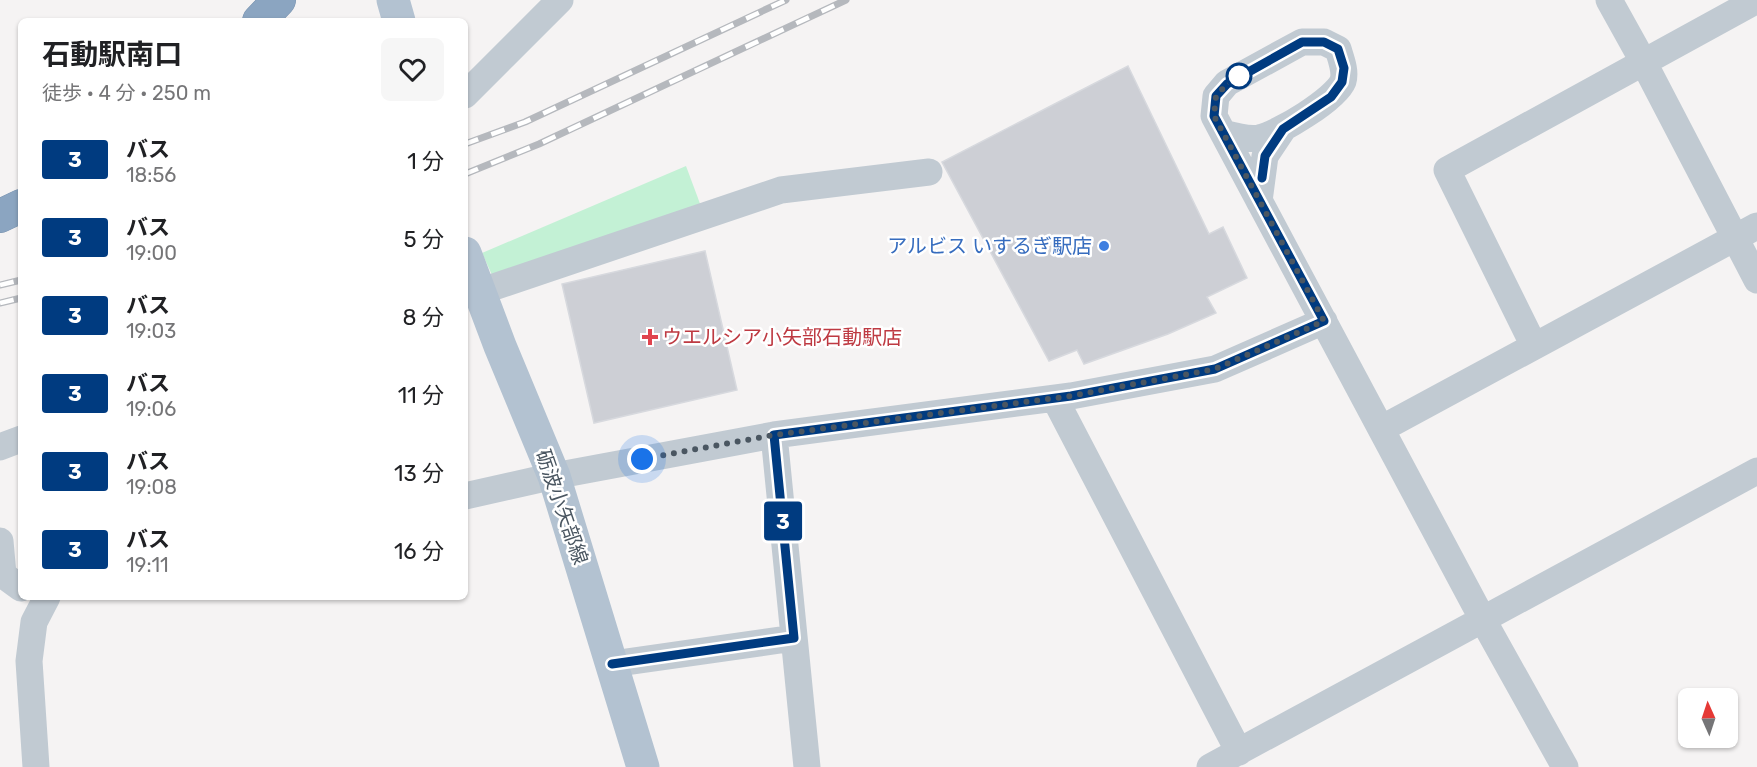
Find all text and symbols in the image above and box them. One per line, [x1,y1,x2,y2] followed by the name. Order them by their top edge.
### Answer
[42,38,182,71] text: 石動駅南口
[381,38,444,101] button: heart
[1226,63,1252,89] unlabelled marker
[42,81,211,105] text: 徒歩 · 4 分 · 250 m
[126,136,170,163] text: バス
[68,147,82,172] text: 3
[407,148,444,175] text: 1 分
[126,163,176,187] text: 18:56
[126,214,170,241] text: バス
[68,225,82,250] text: 3
[404,226,444,253] text: 5 分
[887,234,1092,258] place label: アルビス いするぎ駅店
[1097,239,1111,253] marker: アルビス いするぎ駅店
[126,241,177,265] text: 19:00
[126,292,170,319] text: バス
[68,303,82,328] text: 3
[403,304,444,331] text: 8 分
[126,319,176,343] text: 19:03
[662,325,902,349] place label: ウエルシア小矢部石動駅店
[643,330,657,344] marker: ウエルシア小矢部石動駅店
[126,370,170,397] text: バス
[68,381,82,406] text: 3
[398,382,444,409] text: 11 分
[126,397,176,421] text: 19:06
[627,444,657,474] your location
[531,446,593,568] street label: 砺波小矢部線
[126,448,170,475] text: バス
[68,459,82,484] text: 3
[394,460,444,487] text: 13 分
[126,475,177,499] text: 19:08
[764,502,802,540] line badge: 3
[776,509,790,534] text: 3
[126,526,170,553] text: バス
[68,537,82,562] text: 3
[394,538,444,565] text: 16 分
[126,553,169,577] text: 19:11
[1678,688,1738,748] north arrow
[1678,688,1738,748] map controls

